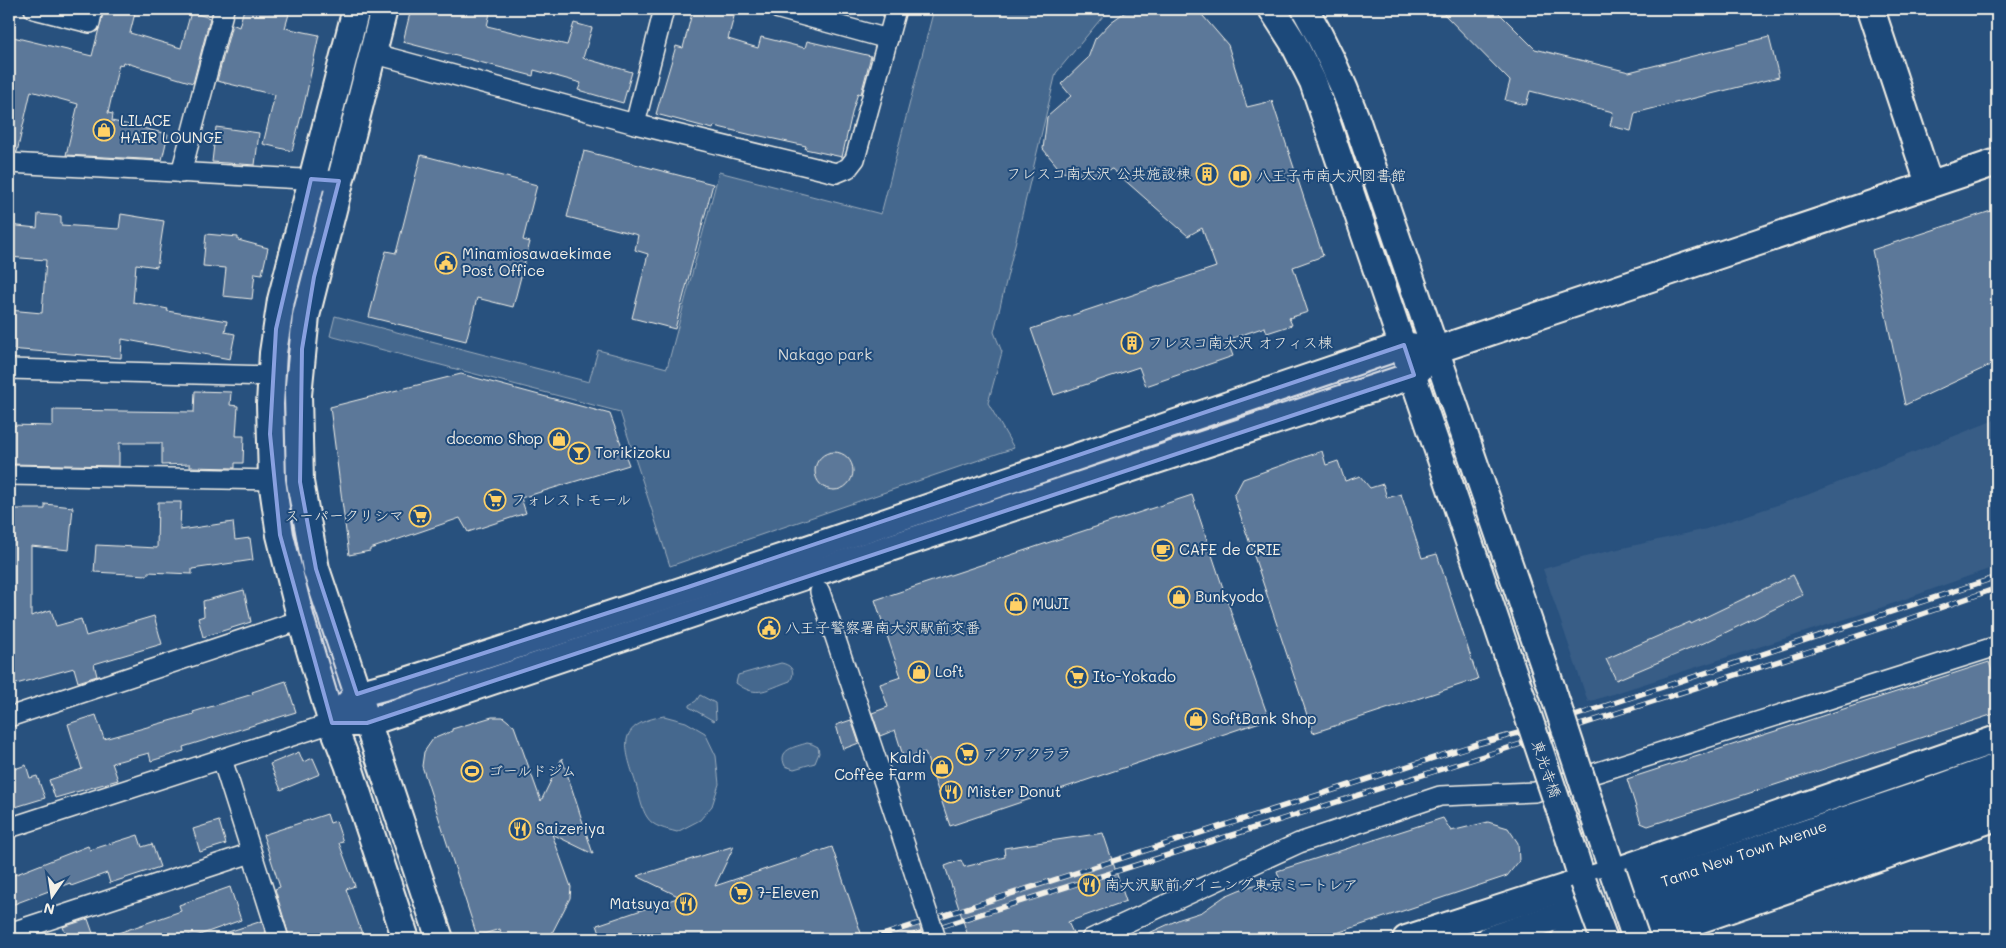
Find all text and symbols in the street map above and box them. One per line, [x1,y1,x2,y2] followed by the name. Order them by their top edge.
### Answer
[120,110,223,147] place label: LILACE HAIR LOUNGE
[92,118,116,142] shop icon: LILACE HAIR LOUNGE
[1195,162,1219,186] building icon: フレスコ南大沢 公共施設棟
[1006,163,1191,183] place label: フレスコ南大沢 公共施設棟
[1228,164,1252,188] library icon: 八王子市南大沢図書館
[1256,165,1406,185] place label: 八王子市南大沢図書館
[462,243,612,280] place label: Minamiosawaekimae Post Office
[434,251,458,275] public building icon: Minamiosawaekimae Post Office
[1120,331,1144,355] building icon: フレスコ南大沢 オフィス棟
[1148,332,1333,352] place label: フレスコ南大沢 オフィス棟
[778,344,872,364] park label: Nakago park
[547,427,571,451] shop icon: docomo Shop
[446,428,543,448] place label: docomo Shop
[567,441,591,465] bar icon: Torikizoku
[595,442,670,462] place label: Torikizoku
[483,488,507,512] supermarket icon: フォレストモール
[511,489,631,509] place label: フォレストモール
[408,504,432,528] supermarket icon: スーパークリシマ
[285,505,404,525] place label: スーパークリシマ
[1151,538,1175,562] cafe icon: CAFE de CRIE
[1179,539,1281,559] place label: CAFE de CRIE
[1167,585,1191,609] shop icon: Bunkyodo
[1195,586,1264,606] place label: Bunkyodo
[1004,592,1028,616] shop icon: MUJI
[1032,593,1069,613] place label: MUJI
[757,616,781,640] public building icon: 八王子警察署南大沢駅前交番
[785,617,980,637] place label: 八王子警察署南大沢駅前交番
[907,660,931,684] shop icon: Loft
[935,661,964,681] place label: Loft
[1065,665,1089,689] supermarket icon: Ito-Yokado
[1093,666,1176,686] place label: Ito-Yokado
[1184,707,1208,731] shop icon: SoftBank Shop
[1212,708,1317,728] place label: SoftBank Shop
[1528,737,1566,800] street label: 東光寺橋
[955,742,979,766] supermarket icon: アクアクララ
[983,743,1071,763] place label: アクアクララ
[834,747,926,784] place label: Kaldi Coffee Farm
[930,755,954,779] shop icon: Kaldi Coffee Farm
[460,759,484,783] sports icon: ゴールドジム
[488,760,577,780] place label: ゴールドジム
[939,780,963,804] restaurant icon: Mister Donut
[967,781,1061,801] place label: Mister Donut
[1658,815,1829,891] street label: Tama New Town Avenue
[508,817,532,841] restaurant icon: Saizeriya
[536,818,605,838] place label: Saizeriya
[28,870,78,920] north arrow
[1077,873,1101,897] restaurant icon: 南大沢駅前ダイニング東京ミートレア
[1105,874,1358,894] place label: 南大沢駅前ダイニング東京ミートレア
[729,881,753,905] supermarket icon: 7-Eleven
[757,882,819,902] place label: 7-Eleven
[674,892,698,916] restaurant icon: Matsuya
[609,893,670,913] place label: Matsuya
[42,899,56,920] text: N

